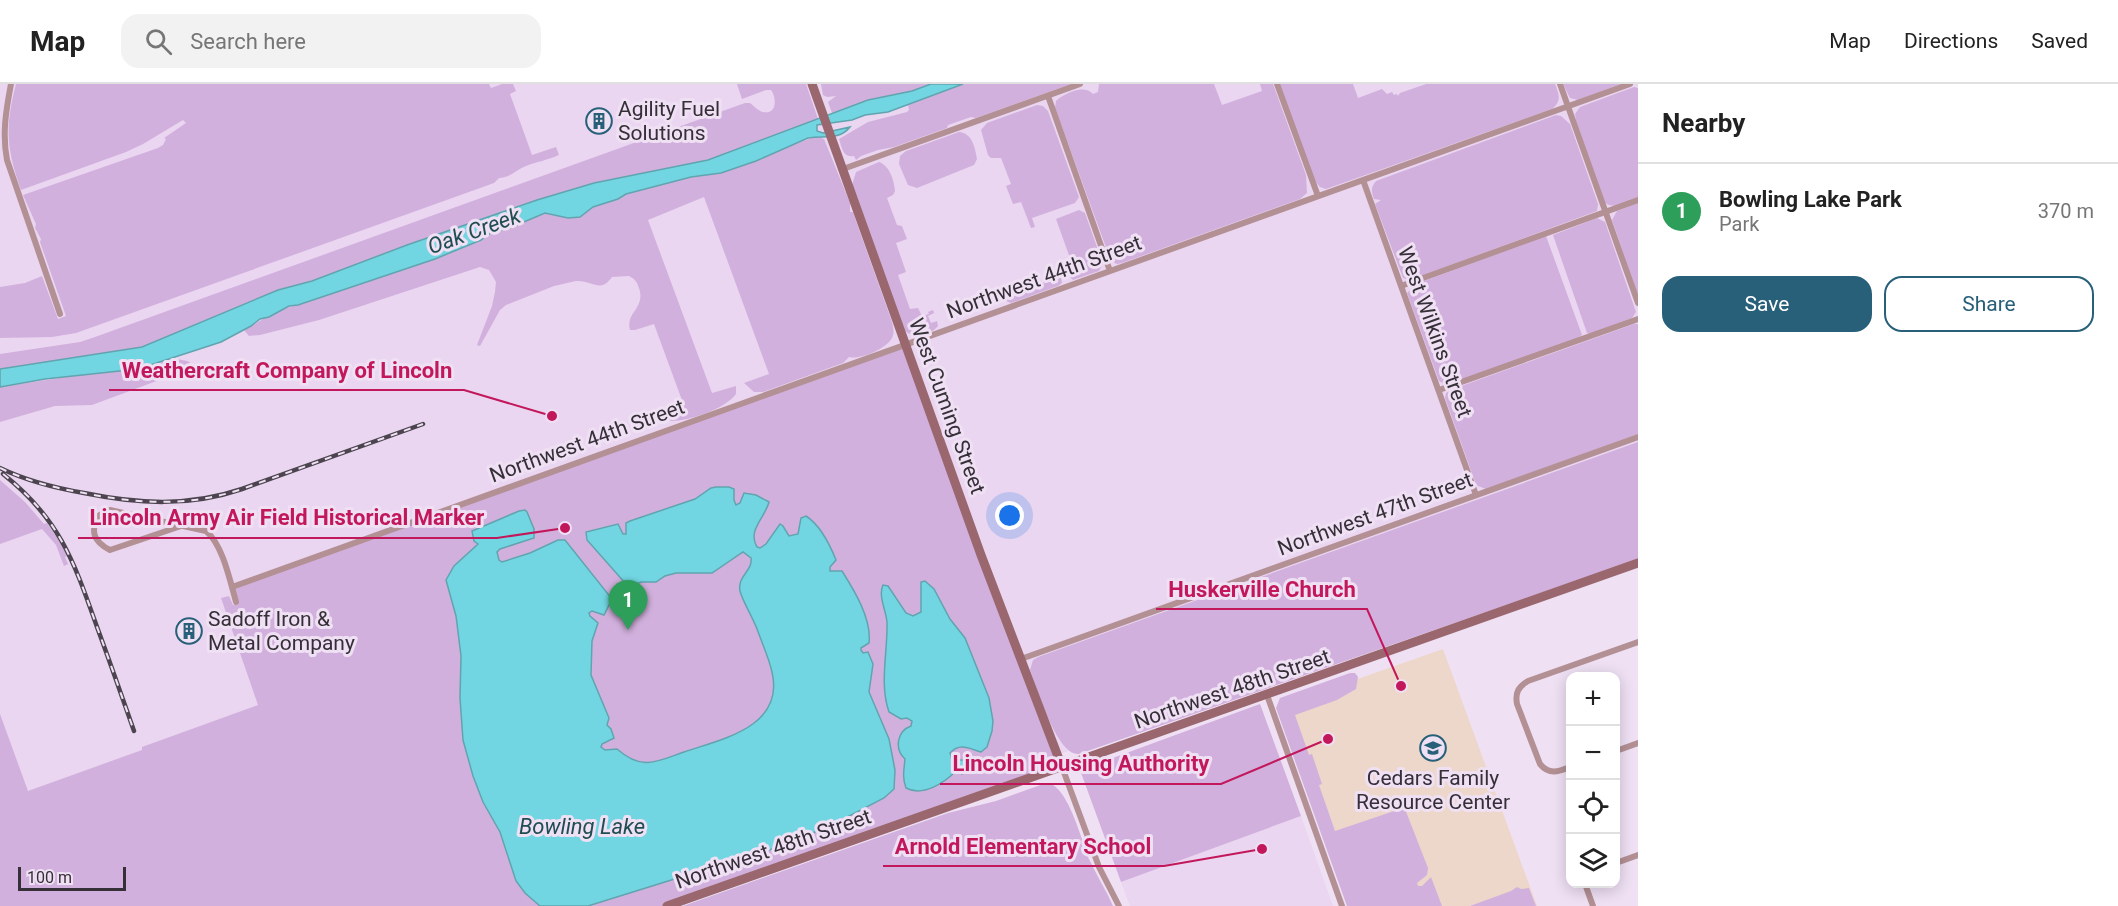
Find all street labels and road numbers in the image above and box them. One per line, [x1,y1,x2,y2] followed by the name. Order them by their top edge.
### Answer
[943,231,1145,323] street label: Northwest 44th Street
[1393,243,1477,421] street label: West Wilkins Street
[904,315,990,497] street label: West Cuming Street
[486,395,688,487] street label: Northwest 44th Street
[1274,468,1476,560] street label: Northwest 47th Street
[1131,644,1333,734] street label: Northwest 48th Street
[672,804,874,894] street label: Northwest 48th Street

